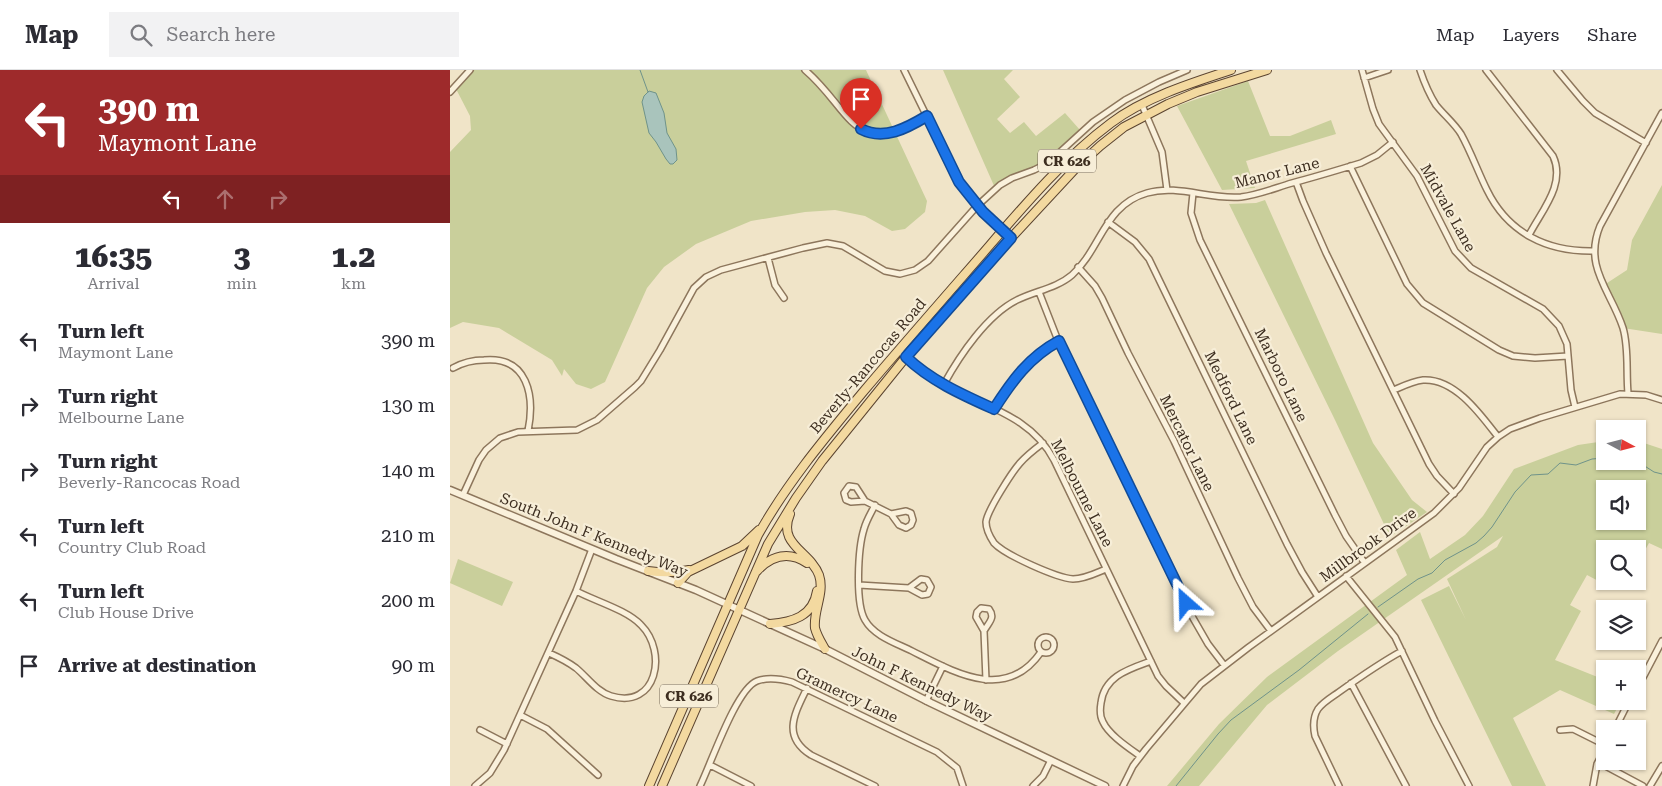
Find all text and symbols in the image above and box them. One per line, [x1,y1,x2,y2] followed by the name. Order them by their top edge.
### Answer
[109,12,459,57] search box
[25,21,79,49] text: Map
[127,21,155,49] icon: search
[167,23,275,46] text: Search here
[1436,24,1475,45] text: Map
[1503,24,1559,45] text: Layers
[1587,24,1637,45] text: Share
[840,78,882,129] pin
[847,85,875,113] icon: arrive
[98,89,199,130] text: 390 m
[15,90,80,155] icon: left
[98,131,257,156] text: Maymont Lane
[1038,150,1096,172] road number: CR 626
[1233,154,1321,192] street label: Manor Lane
[1417,161,1479,255] street label: Midvale Lane
[158,185,186,213] icon: left
[211,185,239,213] icon: ahead
[264,185,292,213] icon: right
[75,239,152,274] text: 16:35
[233,239,250,274] text: 3
[332,239,375,274] text: 1.2
[87,274,139,293] text: Arrival
[227,274,257,293] text: min
[341,274,366,293] text: km
[806,295,930,437] street label: Beverly-Rancocas Road
[58,320,144,343] text: Turn left
[1251,325,1311,425] street label: Marboro Lane
[15,327,43,355] icon: left
[381,329,435,352] text: 390 m
[58,343,173,362] text: Maymont Lane
[1201,348,1261,448] street label: Medford Lane
[58,385,158,408] text: Turn right
[15,392,43,420] icon: right
[1156,392,1218,494] street label: Mercator Lane
[381,394,435,417] text: 130 m
[58,408,184,427] text: Melbourne Lane
[1596,420,1646,470] north arrow
[1596,420,1646,770] map controls
[1047,436,1117,550] street label: Melbourne Lane
[58,450,158,473] text: Turn right
[15,457,43,485] icon: right
[381,459,435,482] text: 140 m
[58,473,240,492] text: Beverly-Rancocas Road
[1596,480,1646,530] button: sound
[498,489,691,581] street label: South John F Kennedy Way
[1316,504,1420,586] street label: Millbrook Drive
[58,515,144,538] text: Turn left
[15,522,43,550] icon: left
[381,524,435,547] text: 210 m
[58,538,206,557] text: Country Club Road
[1596,540,1646,590] button: search
[1159,576,1211,628] position arrow
[58,580,144,603] text: Turn left
[15,587,43,615] icon: left
[381,589,435,612] text: 200 m
[1596,600,1646,650] button: layers
[58,603,194,622] text: Club House Drive
[849,642,995,726] street label: John F Kennedy Way
[15,652,43,680] icon: arrive
[58,654,256,677] text: Arrive at destination
[392,654,435,677] text: 90 m
[1596,660,1646,710] button: +
[793,664,901,726] street label: Gramercy Lane
[660,684,718,708] road number: CR 626
[1596,720,1646,770] button: −

